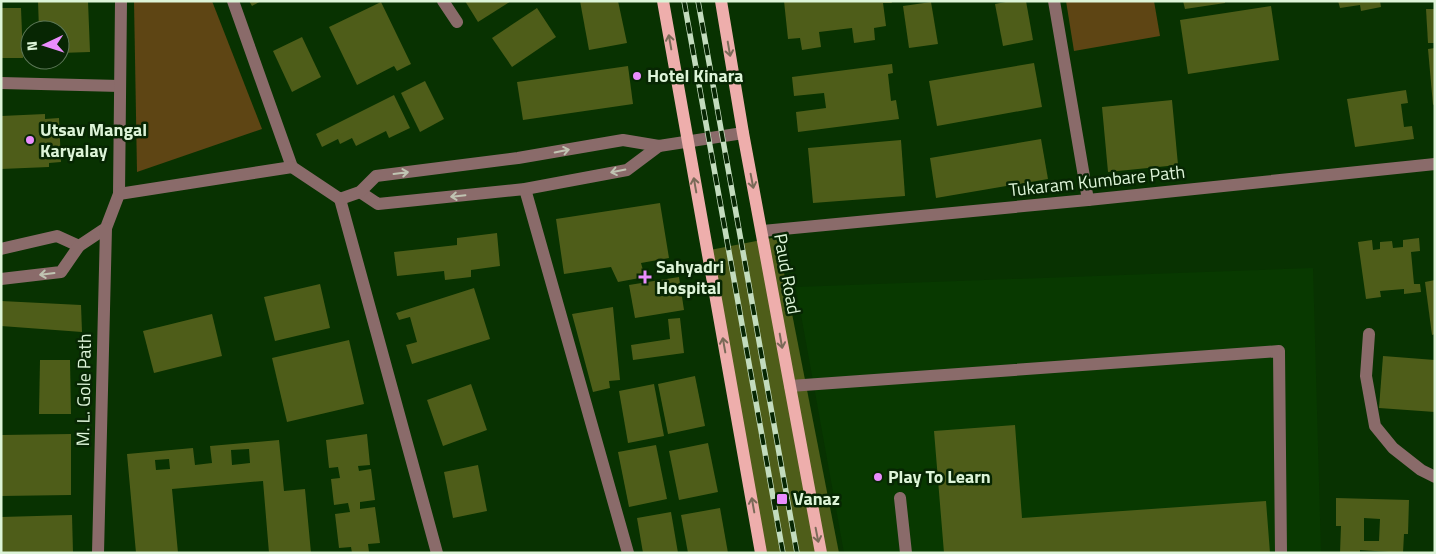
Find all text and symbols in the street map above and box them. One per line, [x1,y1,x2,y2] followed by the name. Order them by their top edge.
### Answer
[20,20,70,70] north arrow
[664,35,674,51] one-way arrow
[21,40,42,52] text: N
[724,41,734,57] one-way arrow
[647,62,744,89] place label: Hotel Kinara
[631,70,643,82] marker: Hotel Kinara
[40,116,147,164] place label: Utsav Mangal Karyalay
[24,134,36,146] marker: Utsav Mangal Karyalay
[554,146,570,156] one-way arrow
[1007,158,1186,203] street label: Tukaram Kumbare Path
[610,167,626,177] one-way arrow
[393,168,409,178] one-way arrow
[748,172,757,188] one-way arrow
[690,177,700,193] one-way arrow
[450,191,466,201] one-way arrow
[767,231,808,316] street label: Paud Road
[656,253,724,301] place label: Sahyadri Hospital
[39,269,55,279] one-way arrow
[638,270,652,284] marker: Sahyadri Hospital
[777,332,787,348] one-way arrow
[69,333,98,447] street label: M. L. Gole Path
[719,337,729,353] one-way arrow
[888,463,991,490] place label: Play To Learn
[872,471,884,483] marker: Play To Learn
[793,485,840,512] place label: Vanaz
[775,492,789,506] marker: Vanaz
[747,497,757,513] one-way arrow
[813,526,823,542] one-way arrow

